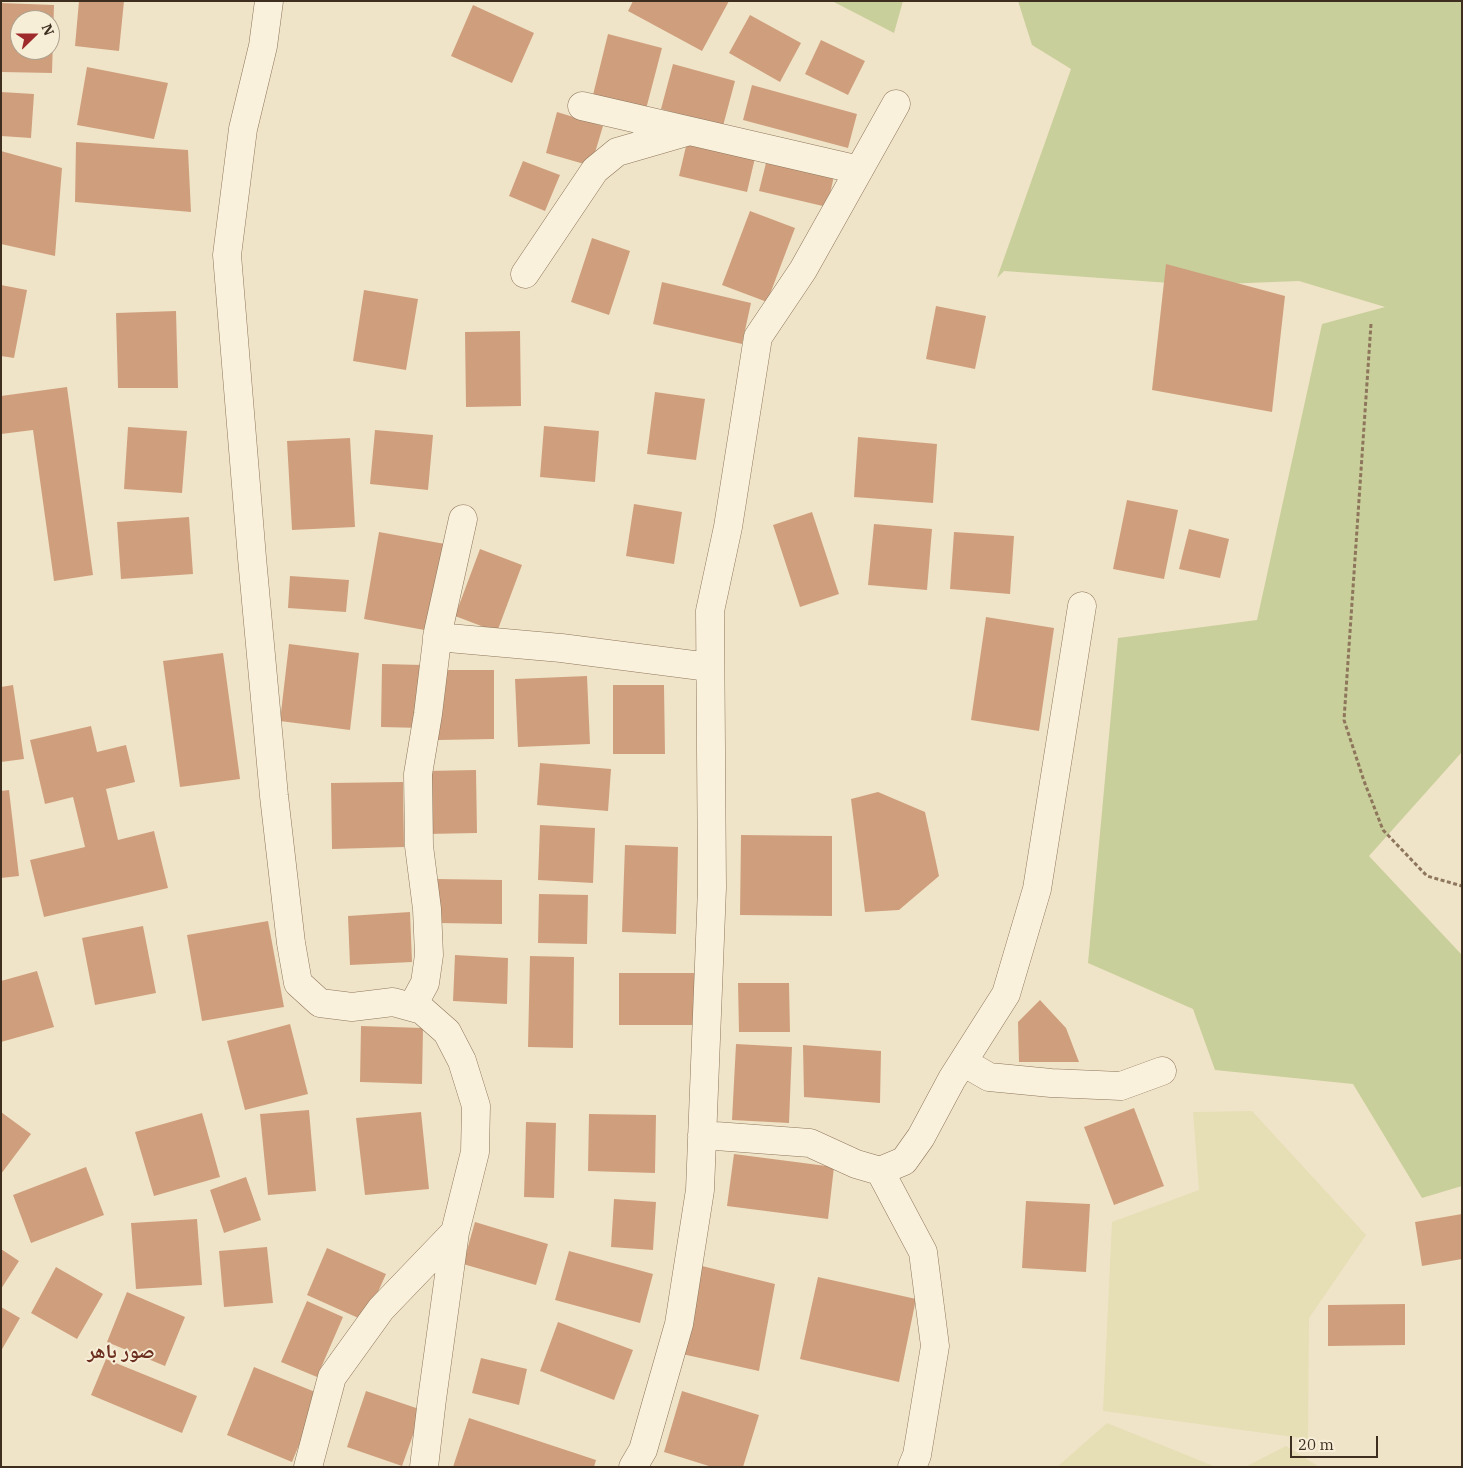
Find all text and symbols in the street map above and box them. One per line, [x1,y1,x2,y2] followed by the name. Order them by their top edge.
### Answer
[10,10,60,60] north arrow
[38,21,58,38] text: N
[87,1340,155,1364] district label: صور باهر
[1293,1426,1380,1458] scale bar
[1298,1435,1334,1454] text: 20 m

